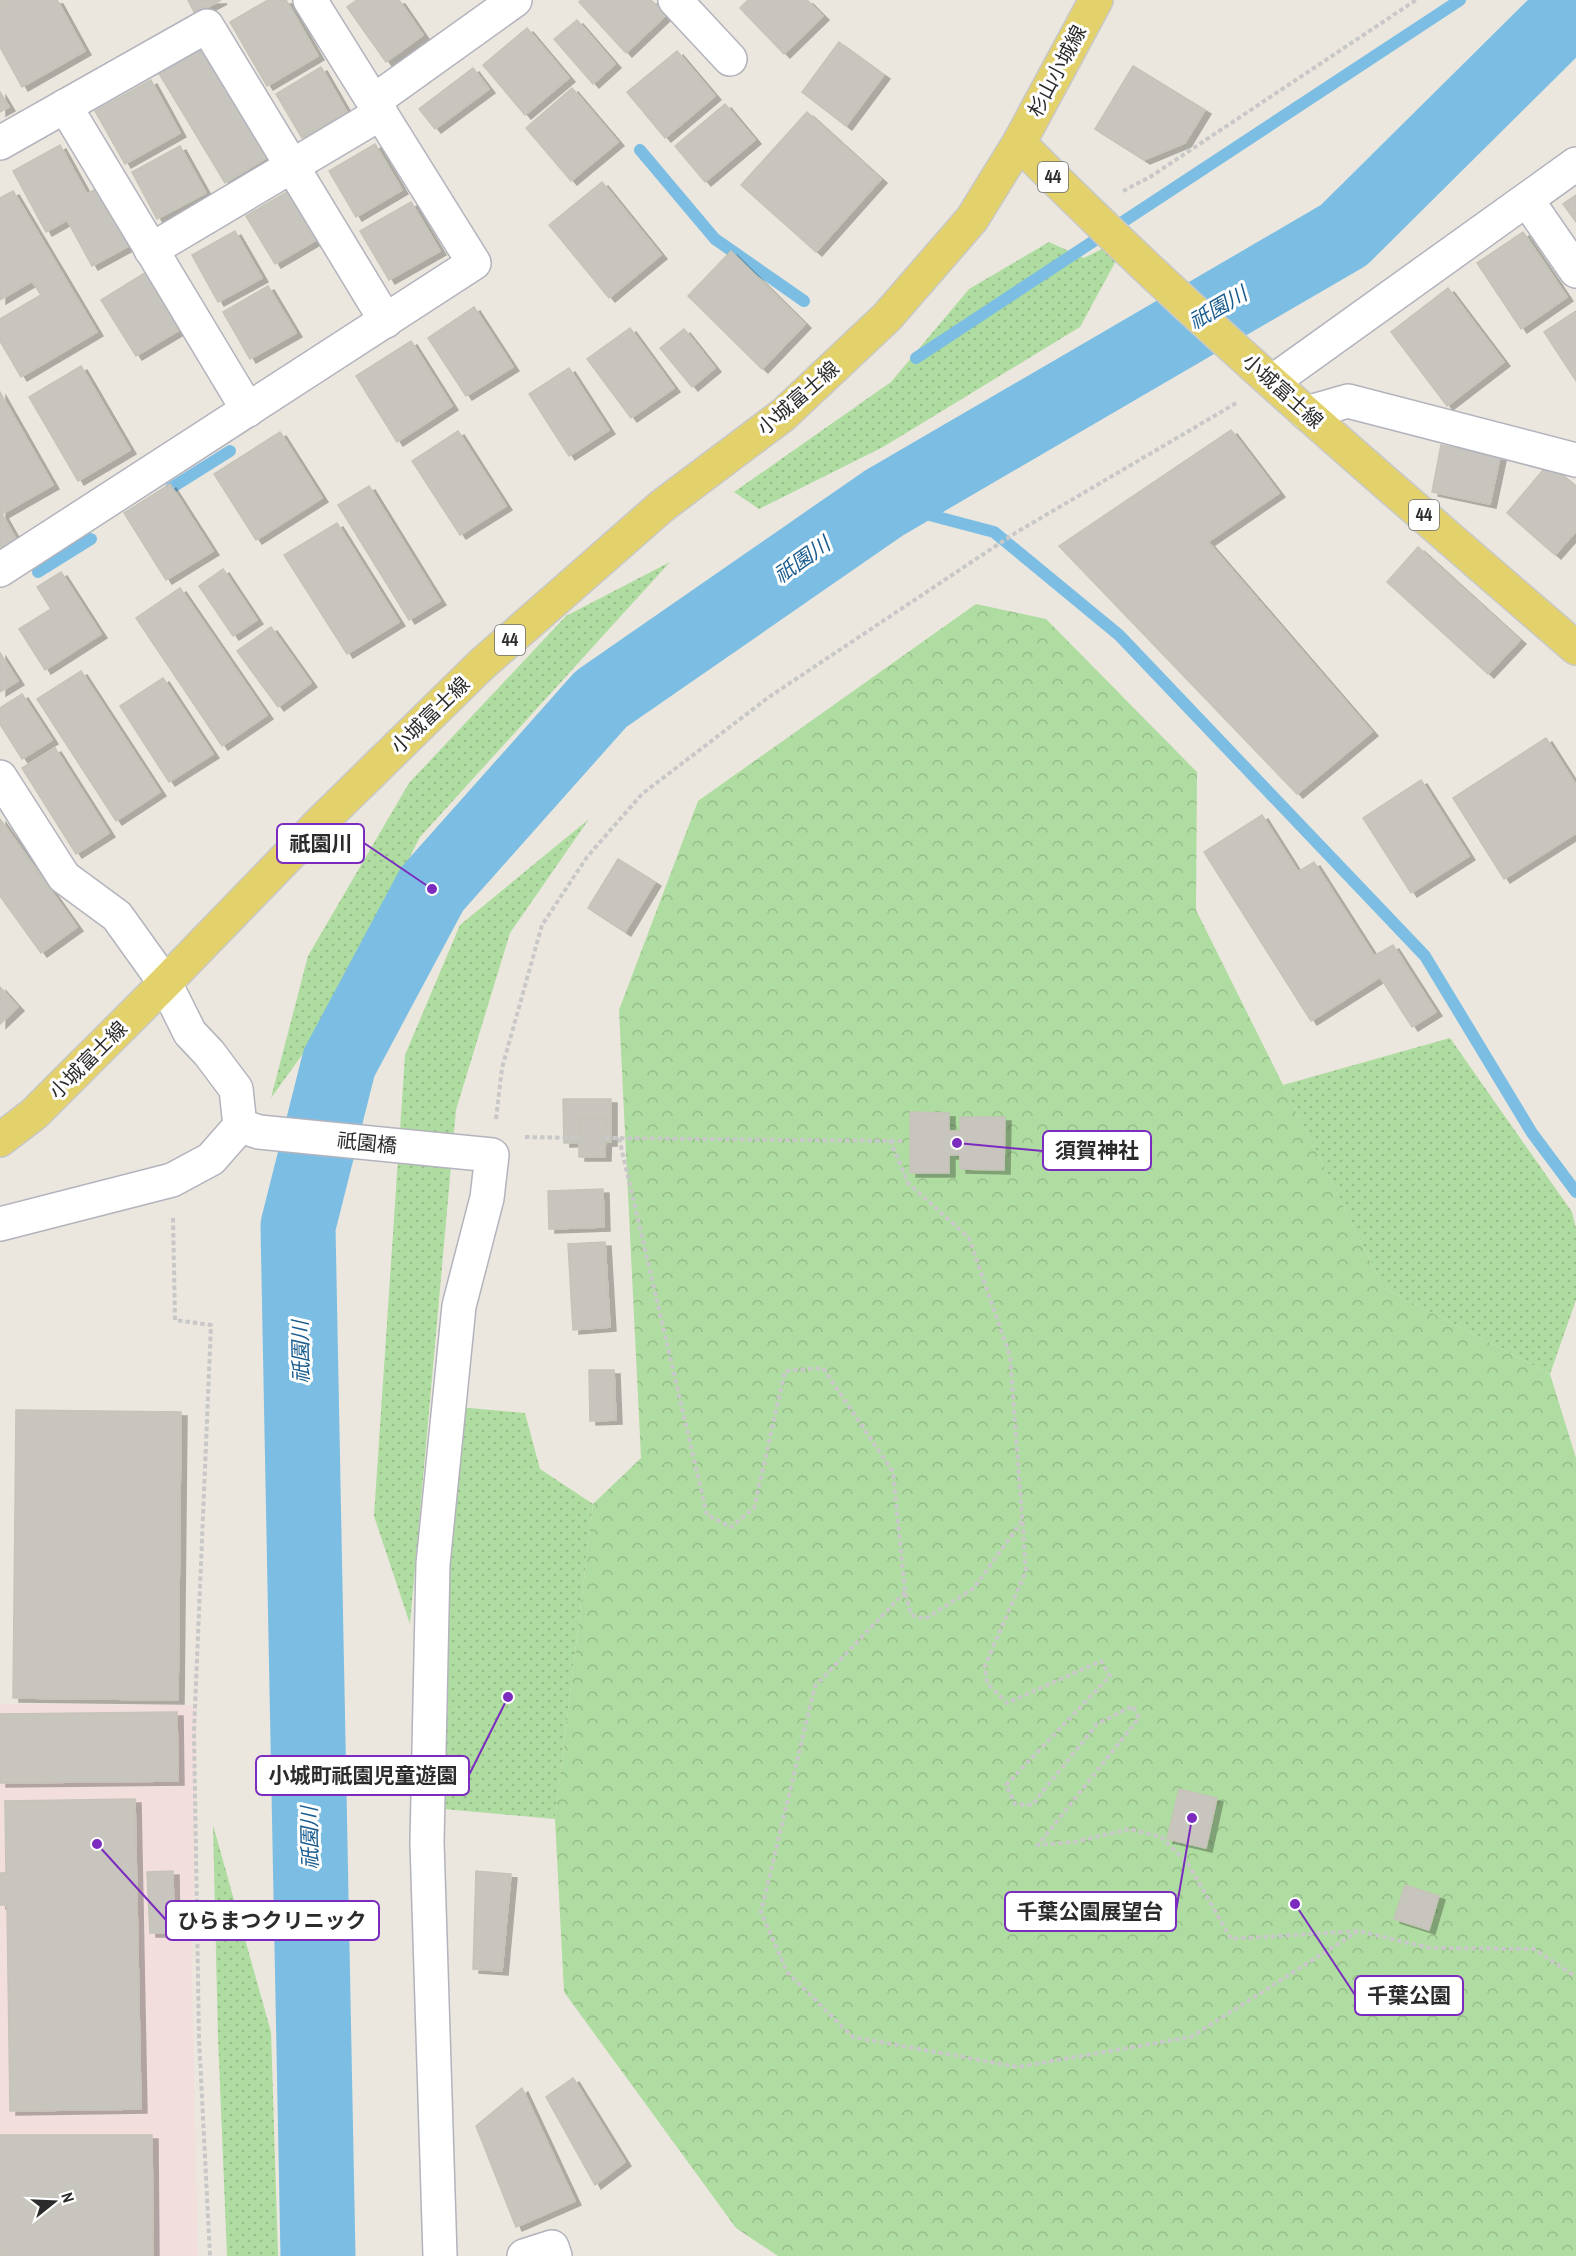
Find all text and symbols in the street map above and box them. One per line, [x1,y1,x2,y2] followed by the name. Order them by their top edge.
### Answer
[1021,20,1092,121] street label: 杉山小城線
[1038,162,1068,192] road number: 44
[1183,278,1254,336] water label: 祇園川
[1237,347,1330,434] street label: 小城富士線
[751,355,844,441] street label: 小城富士線
[1409,500,1439,530] road number: 44
[768,528,837,590] water label: 祇園川
[495,625,525,655] road number: 44
[384,670,475,759] street label: 小城富士線
[277,824,364,863] callout: 祇園川
[290,829,353,858] text: 祇園川
[43,1015,133,1105] street label: 小城富士線
[336,1126,398,1159] street label: 祇園橋
[1043,1131,1151,1170] callout: 須賀神社
[1055,1136,1139,1165] text: 須賀神社
[285,1318,316,1384] water label: 祇園川
[256,1756,469,1795] callout: 小城町祇園児童遊園
[269,1761,458,1790] text: 小城町祇園児童遊園
[294,1804,325,1870] water label: 祇園川
[1005,1892,1176,1931] callout: 千葉公園展望台
[1017,1897,1164,1926] text: 千葉公園展望台
[166,1901,379,1940] callout: ひらまつクリニック
[178,1906,367,1935] text: ひらまつクリニック
[1355,1976,1463,2015] callout: 千葉公園
[1367,1981,1451,2010] text: 千葉公園
[24,2172,84,2232] north arrow
[56,2189,80,2205] text: N

